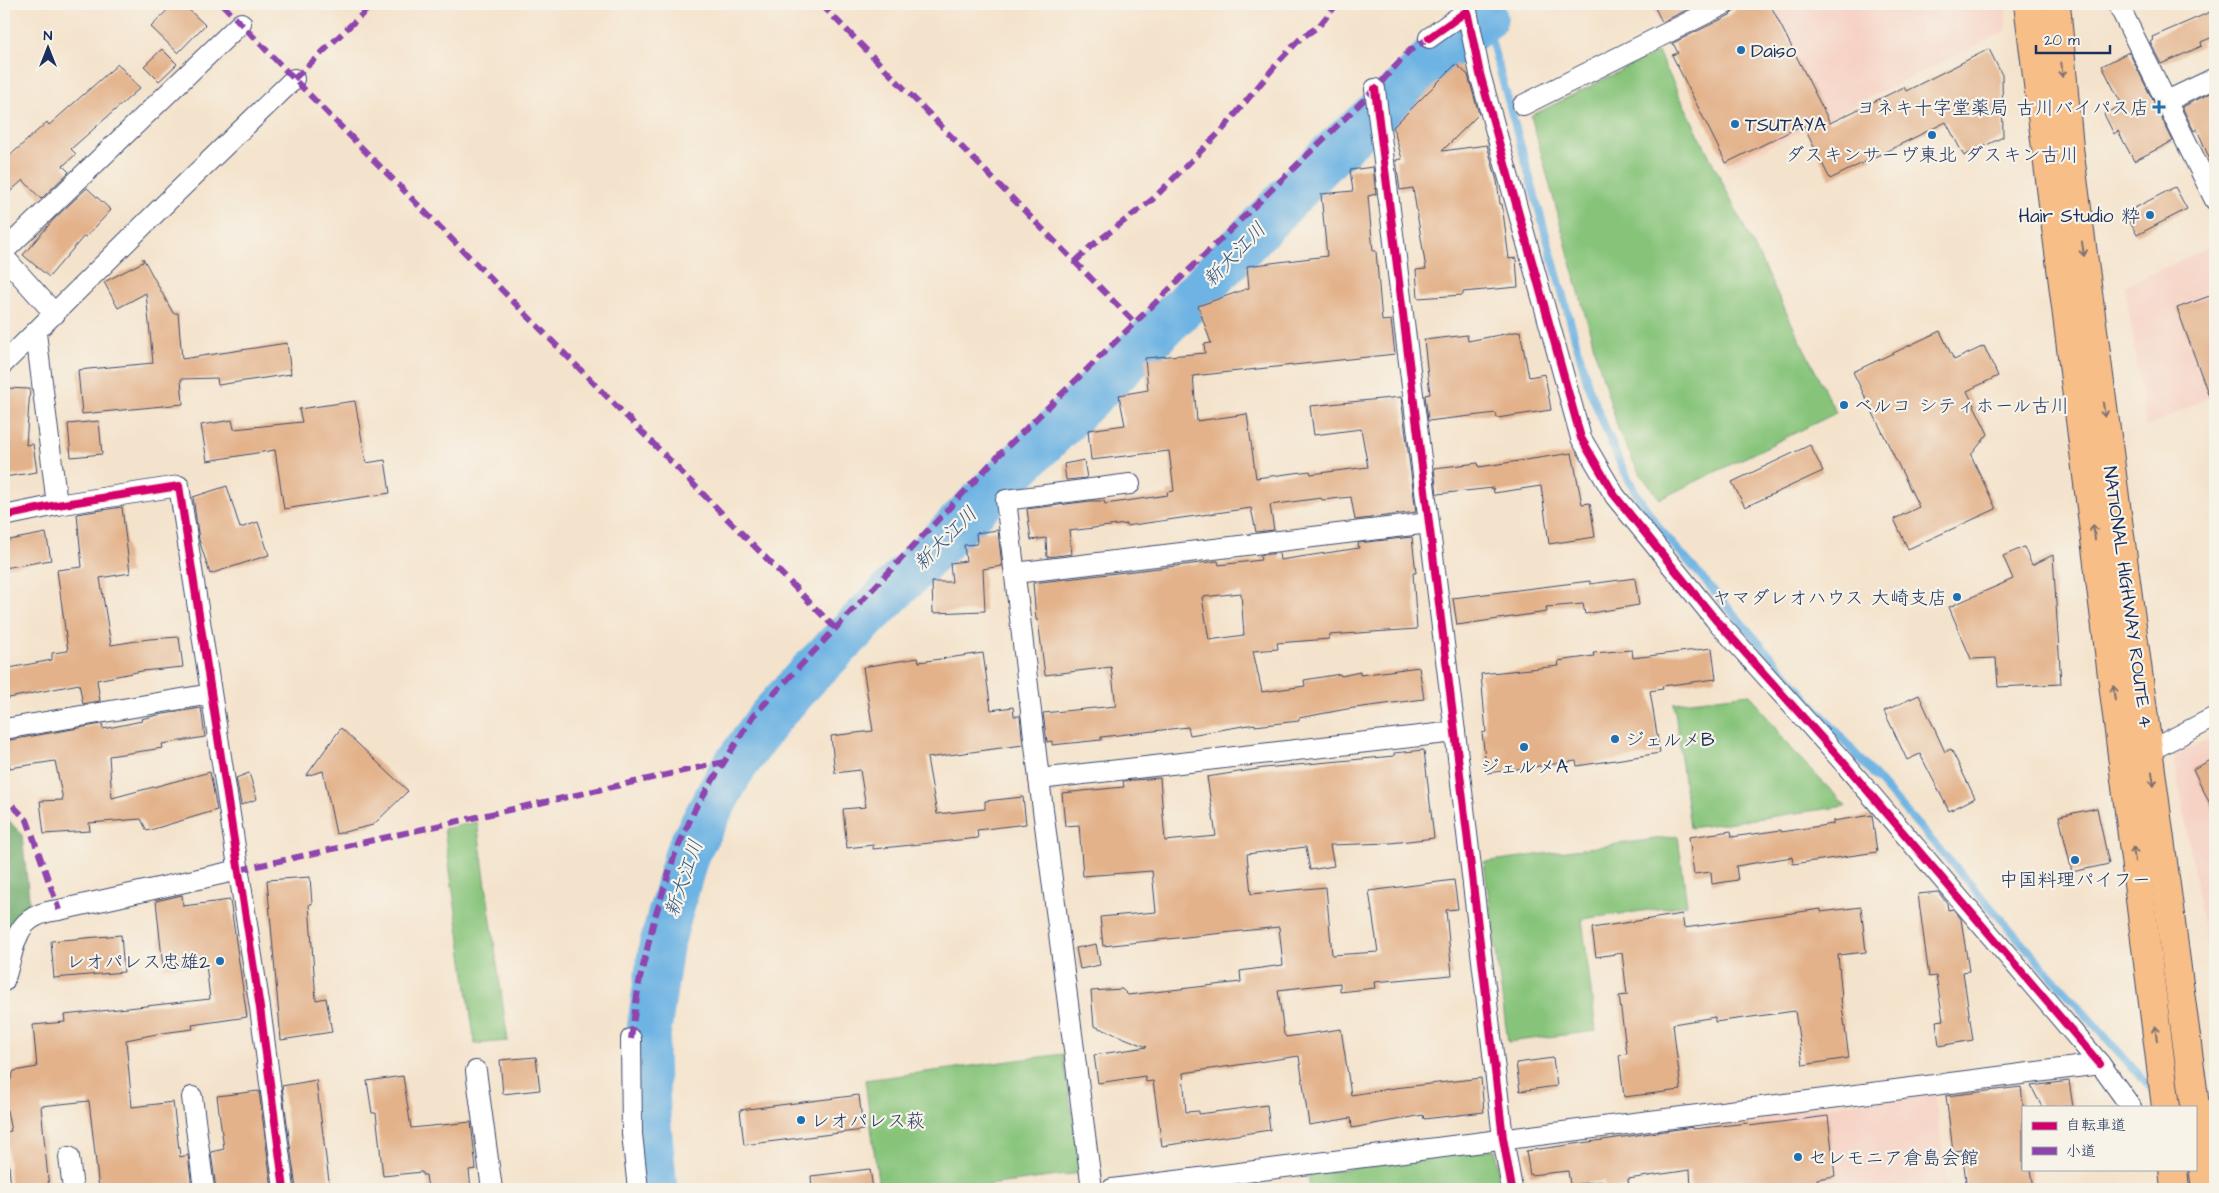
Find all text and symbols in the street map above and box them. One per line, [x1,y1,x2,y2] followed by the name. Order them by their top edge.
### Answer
[22,22,72,72] north arrow
[2036,22,2110,54] scale bar
[44,26,53,46] text: N
[2044,30,2080,51] text: 20 m
[1751,38,1796,65] place label: Daiso
[1735,44,1747,56] marker: Daiso
[2058,61,2067,77] one-way arrow
[1857,95,2149,122] place label: ヨネキ十字堂薬局 古川バイパス店
[2153,101,2165,113] marker: ヨネキ十字堂薬局 古川バイパス店
[1745,112,1826,139] place label: TSUTAYA
[1729,118,1741,130] marker: TSUTAYA
[1926,129,1938,141] marker: ダスキンサーヴ東北 ダスキン古川
[1785,142,2079,169] place label: ダスキンサーヴ東北 ダスキン古川
[2018,203,2140,230] place label: Hair Studio 粋
[2144,209,2156,221] marker: Hair Studio 粋
[1197,216,1273,293] water label: 新大江川
[2078,240,2088,256] one-way arrow
[1854,393,2069,420] place label: ベルコ シティホール古川
[1838,399,1850,411] marker: ベルコ シティホール古川
[2099,401,2109,417] one-way arrow
[2096,465,2159,730] street label: NATIONAL HIGHWAY ROUTE 4
[908,501,984,577] water label: 新大江川
[2089,524,2099,540] one-way arrow
[1713,585,1947,612] place label: ヤマダレオハウス 大崎支店
[1951,591,1963,603] marker: ヤマダレオハウス 大崎支店
[2109,685,2119,701] one-way arrow
[1625,727,1715,754] place label: ジェルメB
[1609,733,1621,745] marker: ジェルメB
[1518,741,1530,753] marker: ジェルメA
[1480,754,1568,781] place label: ジェルメA
[2148,771,2158,787] one-way arrow
[658,836,710,921] water label: 新大江川
[2129,846,2139,862] one-way arrow
[2069,854,2081,866] marker: 中国料理パイフー
[1999,867,2151,894] place label: 中国料理パイフー
[66,949,210,976] place label: レオパレス忠雄2
[214,955,226,967] marker: レオパレス忠雄2
[2151,1025,2161,1041] one-way arrow
[2022,1106,2196,1170] legend
[811,1108,925,1135] place label: レオパレス萩
[795,1114,807,1126] marker: レオパレス萩
[2066,1115,2126,1136] text: 自転車道
[2066,1141,2096,1162] text: 小道
[1808,1145,1979,1172] place label: セレモニア倉島会館
[1792,1151,1804,1163] marker: セレモニア倉島会館

